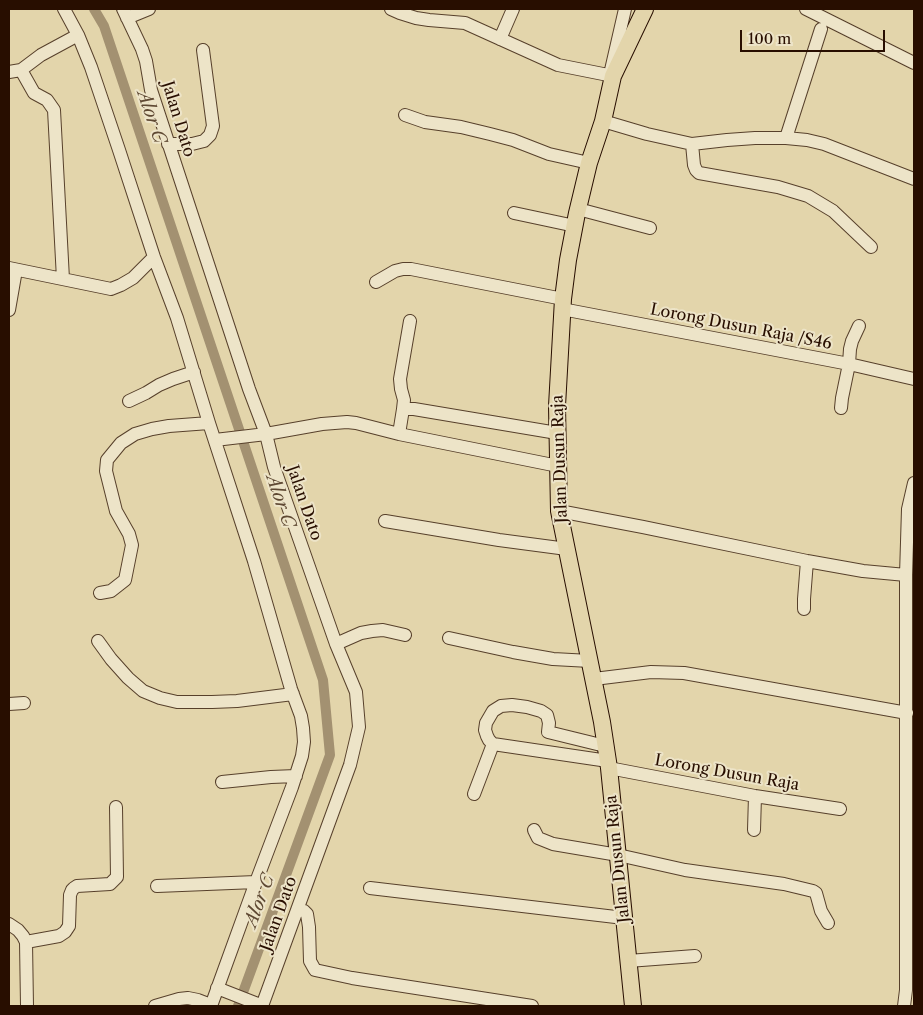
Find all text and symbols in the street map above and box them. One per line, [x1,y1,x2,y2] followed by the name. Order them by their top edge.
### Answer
[743,20,888,52] scale bar
[748,29,791,48] text: 100 m
[157,79,199,159] street label: Jalan Dato
[132,88,170,146] water label: Alor C
[649,300,833,354] street label: Lorong Dusun Raja /S46
[548,395,572,523] street label: Jalan Dusun Raja
[282,463,326,543] street label: Jalan Dato
[261,472,299,530] water label: Alor C
[653,751,801,795] street label: Lorong Dusun Raja
[602,794,634,924] street label: Jalan Dusun Raja
[241,872,279,930] water label: Alor C
[257,874,301,954] street label: Jalan Dato

